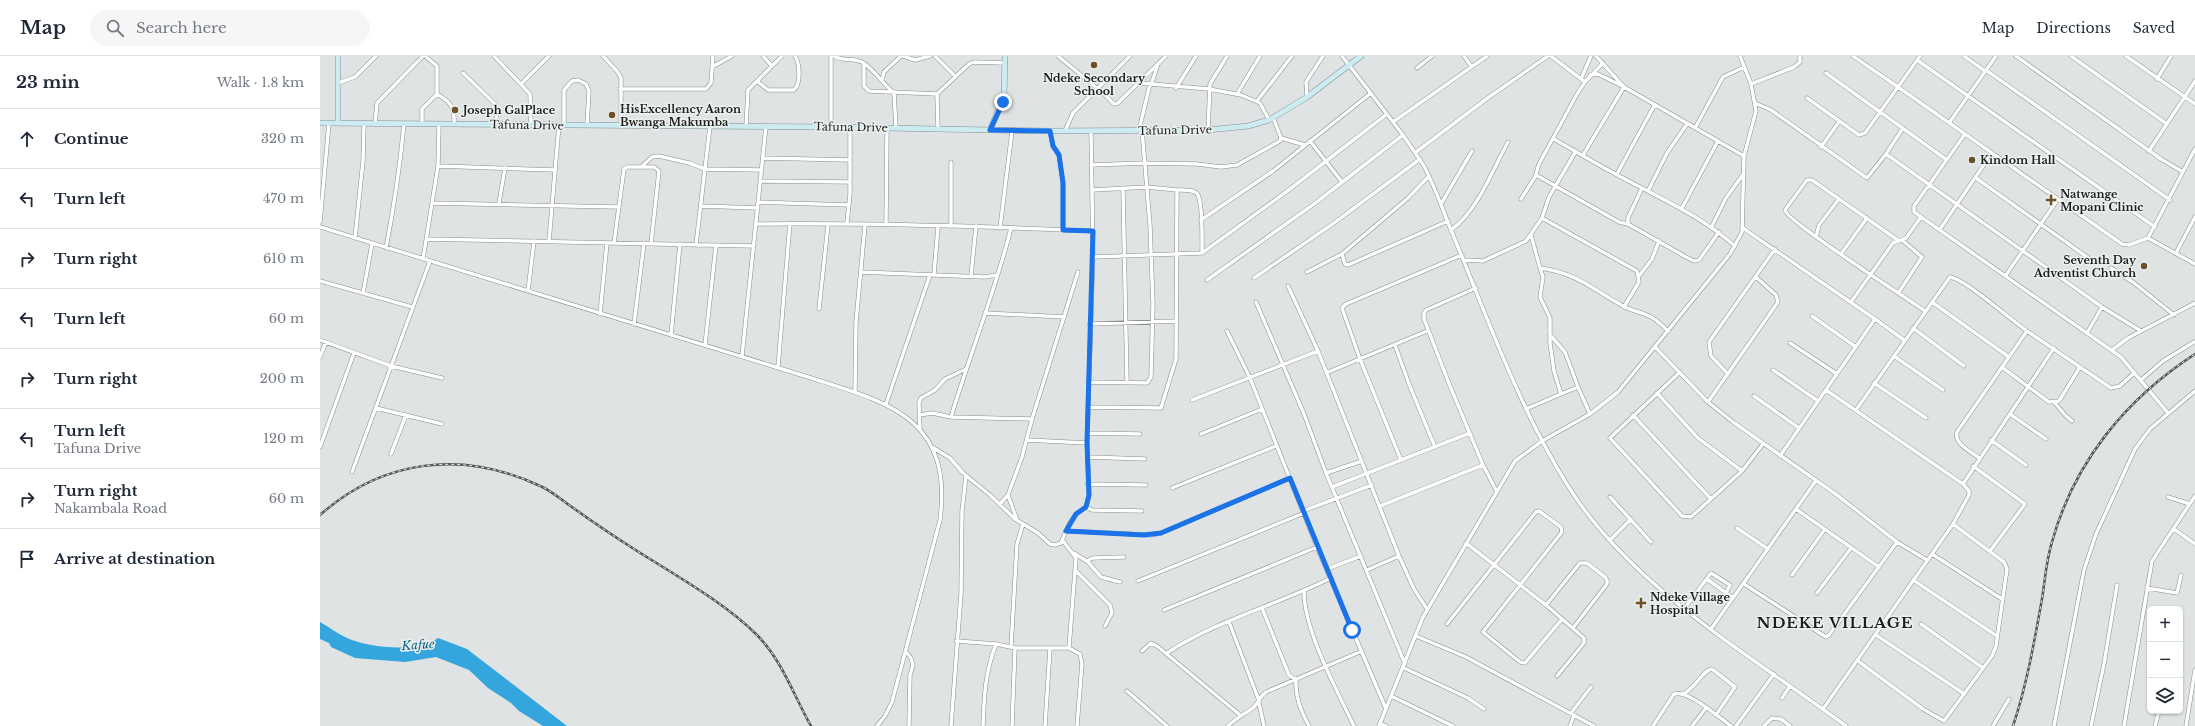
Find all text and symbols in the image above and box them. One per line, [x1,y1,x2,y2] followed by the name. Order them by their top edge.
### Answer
[90,10,370,46] search box
[20,16,66,39] text: Map
[104,17,126,39] icon: search
[136,18,227,37] text: Search here
[1982,19,2014,37] text: Map
[2036,19,2111,37] text: Directions
[2133,19,2175,37] text: Saved
[1089,60,1099,70] marker: Ndeke Secondary School
[1043,71,1146,98] place label: Ndeke Secondary School
[16,72,80,93] text: 23 min
[217,74,304,91] text: Walk · 1.8 km
[994,93,1012,111] route end
[620,102,741,129] place label: HisExcellency Aaron Bwanga Makumba
[461,103,556,117] place label: Joseph GalPlace
[450,105,460,115] marker: Joseph GalPlace
[607,110,617,120] marker: HisExcellency Aaron Bwanga Makumba
[490,117,564,133] street label: Tafuna Drive
[814,119,888,135] street label: Tafuna Drive
[1138,122,1212,138] street label: Tafuna Drive
[16,128,38,150] icon: ahead
[54,129,129,148] text: Continue
[261,130,304,147] text: 320 m
[1980,153,2056,167] place label: Kindom Hall
[1967,155,1977,165] marker: Kindom Hall
[2060,187,2144,214] place label: Natwange Mopani Clinic
[16,188,38,210] icon: left
[54,189,125,208] text: Turn left
[263,190,304,207] text: 470 m
[2045,194,2057,206] marker: Natwange Mopani Clinic
[16,248,38,270] icon: right
[54,249,137,268] text: Turn right
[263,250,304,267] text: 610 m
[2033,253,2137,280] place label: Seventh Day Adventist Church
[2139,261,2149,271] marker: Seventh Day Adventist Church
[16,308,38,330] icon: left
[54,309,125,328] text: Turn left
[269,310,304,327] text: 60 m
[16,368,38,390] icon: right
[54,369,137,388] text: Turn right
[260,370,304,387] text: 200 m
[54,421,125,440] text: Turn left
[16,428,38,450] icon: left
[263,430,304,447] text: 120 m
[54,440,141,457] text: Tafuna Drive
[54,481,137,500] text: Turn right
[16,488,38,510] icon: right
[269,490,304,507] text: 60 m
[54,500,167,517] text: Nakambala Road
[16,548,38,570] icon: arrive
[54,549,215,568] text: Arrive at destination
[1650,590,1730,617] place label: Ndeke Village Hospital
[1635,597,1647,609] marker: Ndeke Village Hospital
[2147,606,2183,714] map controls
[2147,606,2183,642] button: +
[1757,613,1913,632] district label: NDEKE VILLAGE
[1343,621,1361,639] route start
[400,636,436,653] water label: Kafue
[2147,642,2183,678] button: −
[2147,678,2183,714] button: layers

